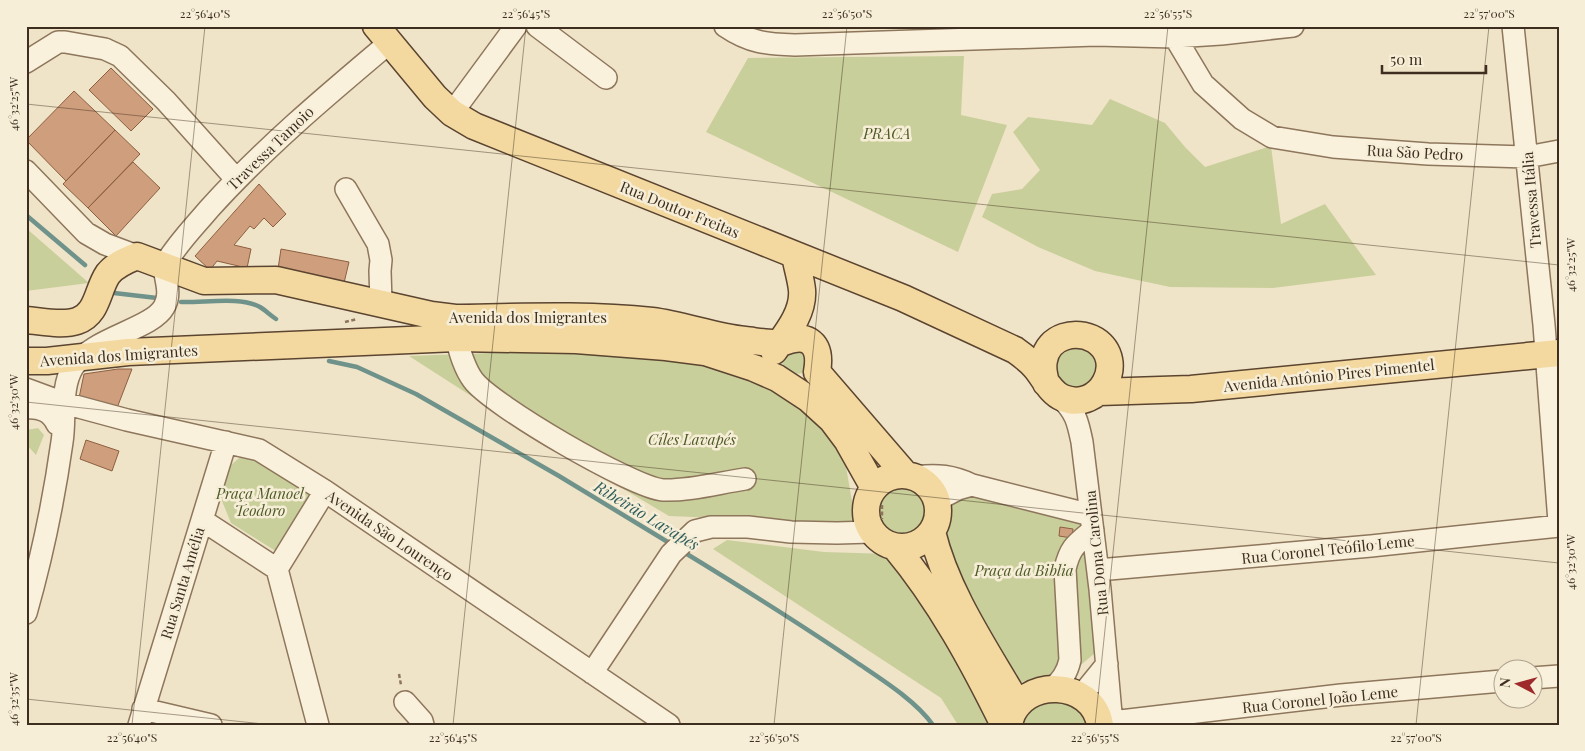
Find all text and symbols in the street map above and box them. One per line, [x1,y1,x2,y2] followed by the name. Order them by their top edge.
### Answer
[180,5,230,21] text: 22°56'40"S
[502,5,550,21] text: 22°56'45"S
[822,5,872,21] text: 22°56'50"S
[1144,5,1192,21] text: 22°56'55"S
[1463,5,1515,21] text: 22°57'00"S
[1382,42,1486,74] scale bar
[1390,49,1423,69] text: 50 m
[5,77,21,131] text: 46°32'25"W
[222,102,318,194] street label: Travessa Tamoio
[862,123,911,143] park label: PRACA
[1366,139,1464,165] street label: Rua São Pedro
[1517,151,1545,249] street label: Travessa Itália
[617,176,743,242] street label: Rua Doutor Freitas
[1562,238,1578,292] text: 46°32'25"W
[448,307,607,327] street label: Avenida dos Imigrantes
[38,340,199,371] street label: Avenida dos Imigrantes
[1222,354,1435,396] street label: Avenida Antônio Pires Pimentel
[5,374,21,430] text: 46°32'30"W
[648,429,736,449] park label: Cíles Lavapés
[590,475,703,555] water label: Ribeirão Lavapés
[215,483,305,520] park label: Praça Manoel Teodoro
[322,484,457,585] street label: Avenida São Lourenço
[1079,489,1113,617] street label: Rua Dona Carolina
[155,524,209,642] street label: Rua Santa Amélia
[1240,530,1416,568] street label: Rua Coronel Teófilo Leme
[1562,534,1578,590] text: 46°32'30"W
[973,560,1074,580] park label: Praça da Biblia
[1492,658,1542,708] north arrow
[5,672,21,726] text: 46°32'35"W
[1495,677,1515,689] text: N
[1241,681,1399,717] street label: Rua Coronel João Leme
[107,729,157,745] text: 22°56'40"S
[429,729,477,745] text: 22°56'45"S
[749,729,799,745] text: 22°56'50"S
[1071,729,1119,745] text: 22°56'55"S
[1390,729,1442,745] text: 22°57'00"S

